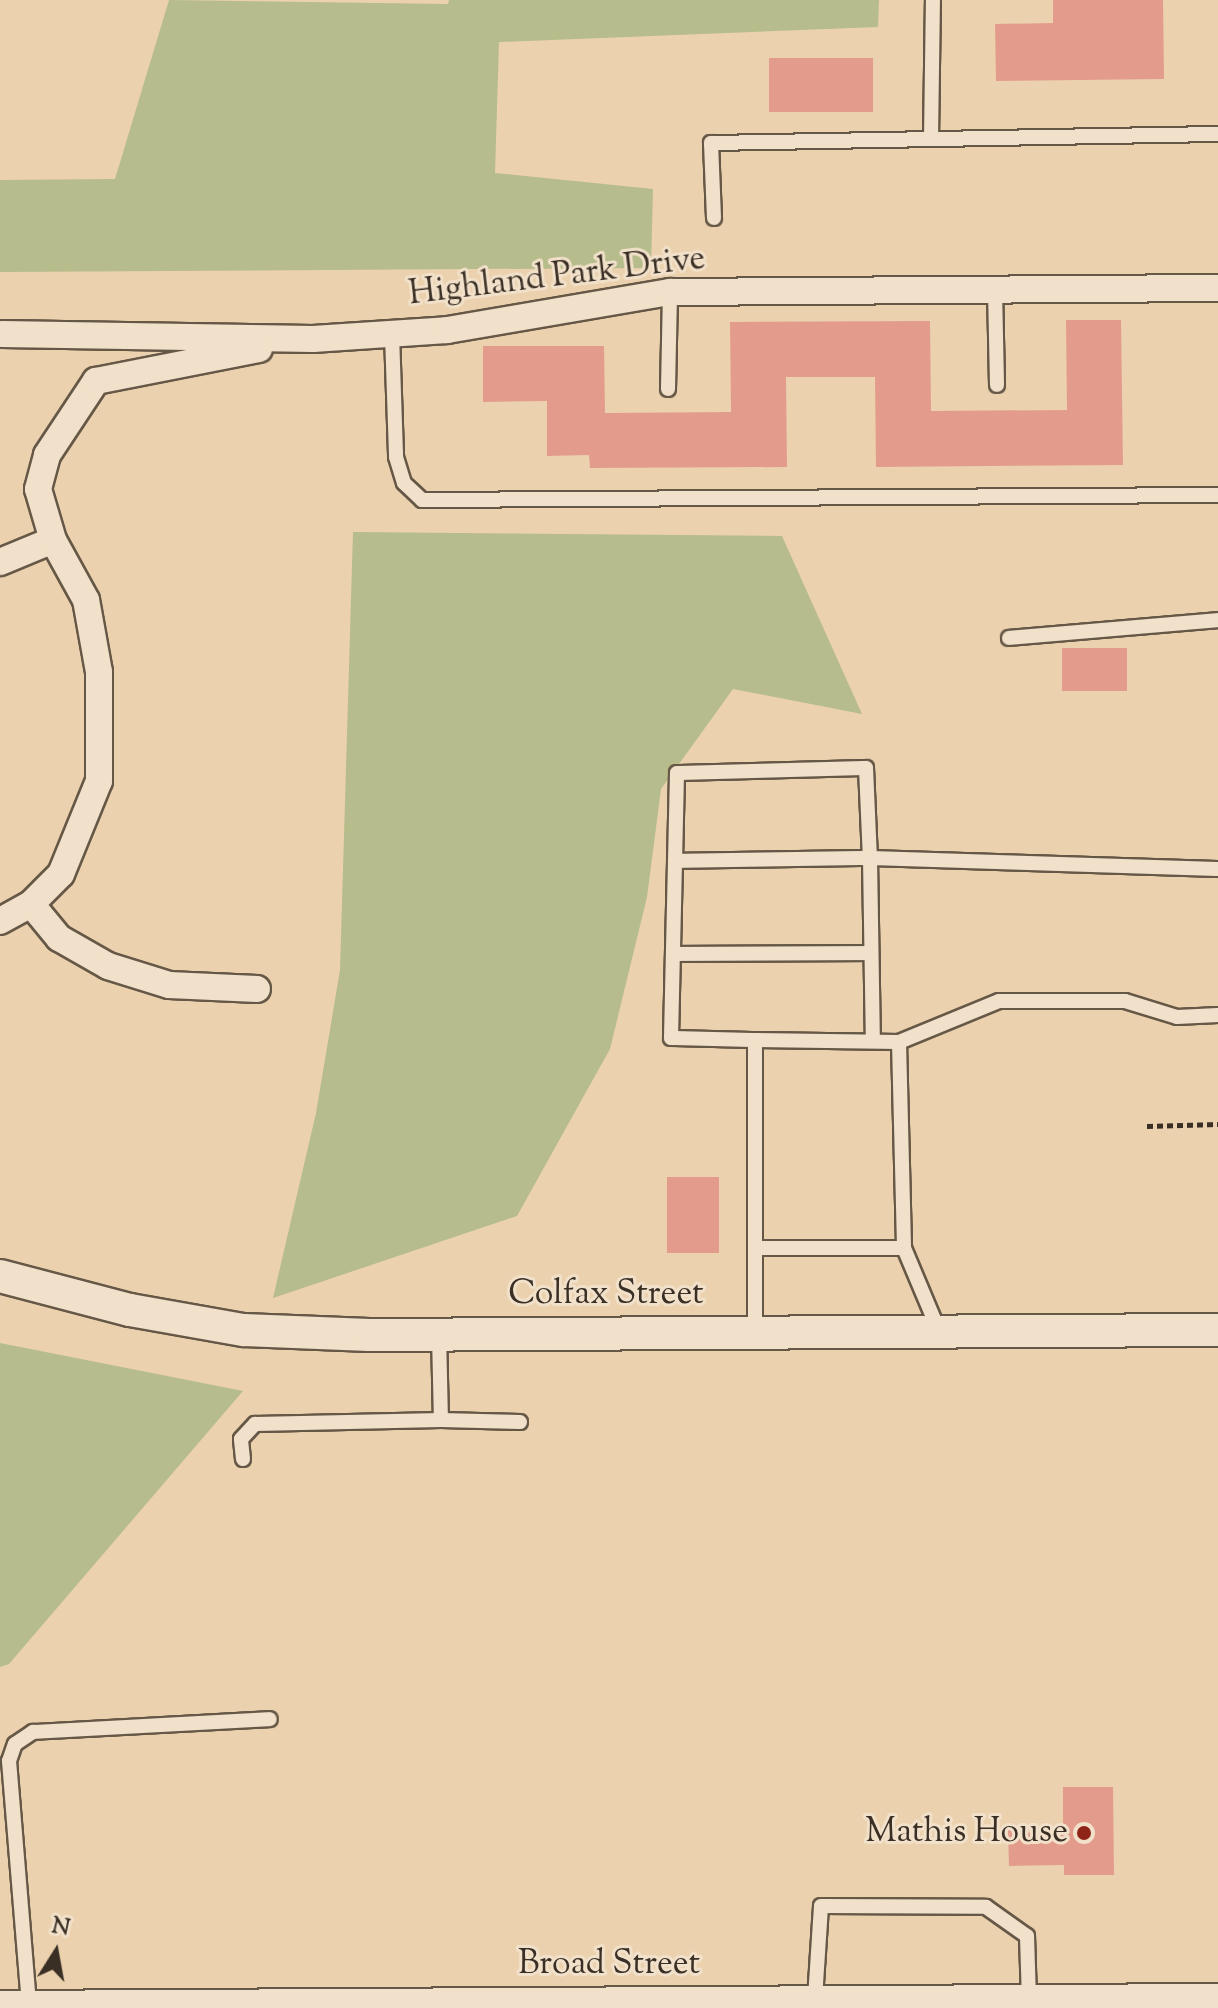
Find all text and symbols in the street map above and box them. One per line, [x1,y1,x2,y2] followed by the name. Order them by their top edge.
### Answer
[406,239,708,315] street label: Highland Park Drive
[508,1275,704,1315] street label: Colfax Street
[865,1813,1068,1853] place label: Mathis House
[1075,1824,1093,1842] marker: Mathis House
[49,1911,72,1946] text: N
[16,1912,96,1992] north arrow
[518,1945,700,1985] street label: Broad Street

